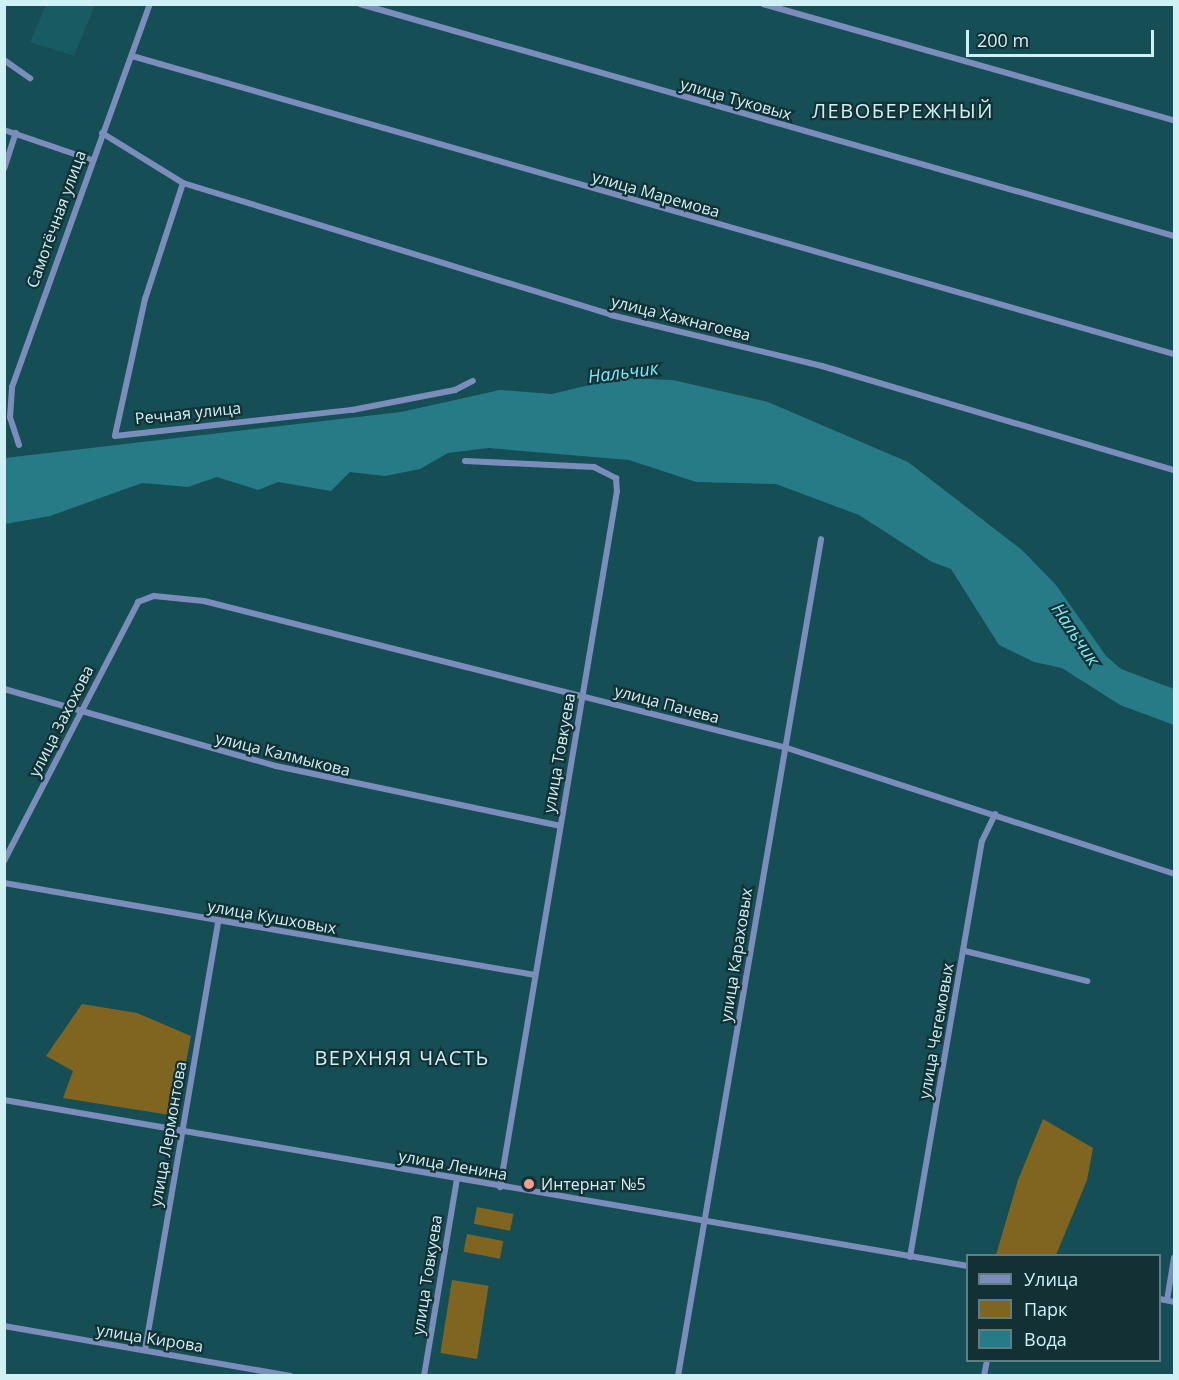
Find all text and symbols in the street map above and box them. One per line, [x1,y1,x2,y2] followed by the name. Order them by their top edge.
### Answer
[969,18,1156,56] scale bar
[977,28,1029,52] text: 200 m
[678,74,794,124] street label: улица Туковых
[812,98,994,122] district label: ЛЕВОБЕРЕЖНЫЙ
[22,148,90,290] street label: Самотёчная улица
[590,167,722,221] street label: улица Маремова
[609,291,753,345] street label: улица Хажнагоева
[587,357,659,387] water label: Нальчик
[134,398,242,428] street label: Речная улица
[1047,599,1105,669] water label: Нальчик
[25,662,97,780] street label: улица Захохова
[612,681,722,727] street label: улица Пачева
[539,692,579,814] street label: улица Товкуева
[214,728,352,780] street label: улица Калмыкова
[716,887,756,1023] street label: улица Караховых
[206,896,338,938] street label: улица Кушховых
[915,962,957,1100] street label: улица Чегемовых
[314,1045,490,1069] district label: ВЕРХНЯЯ ЧАСТЬ
[146,1060,190,1208] street label: улица Лермонтова
[397,1146,509,1184] street label: улица Ленина
[541,1174,646,1194] place label: Интернат №5
[522,1177,536,1191] marker: Интернат №5
[408,1214,446,1336] street label: улица Товкуева
[966,1254,1161,1362] legend
[1024,1267,1078,1291] text: Улица
[1024,1297,1067,1321] text: Парк
[95,1320,205,1356] street label: улица Кирова
[1024,1327,1067,1351] text: Вода

